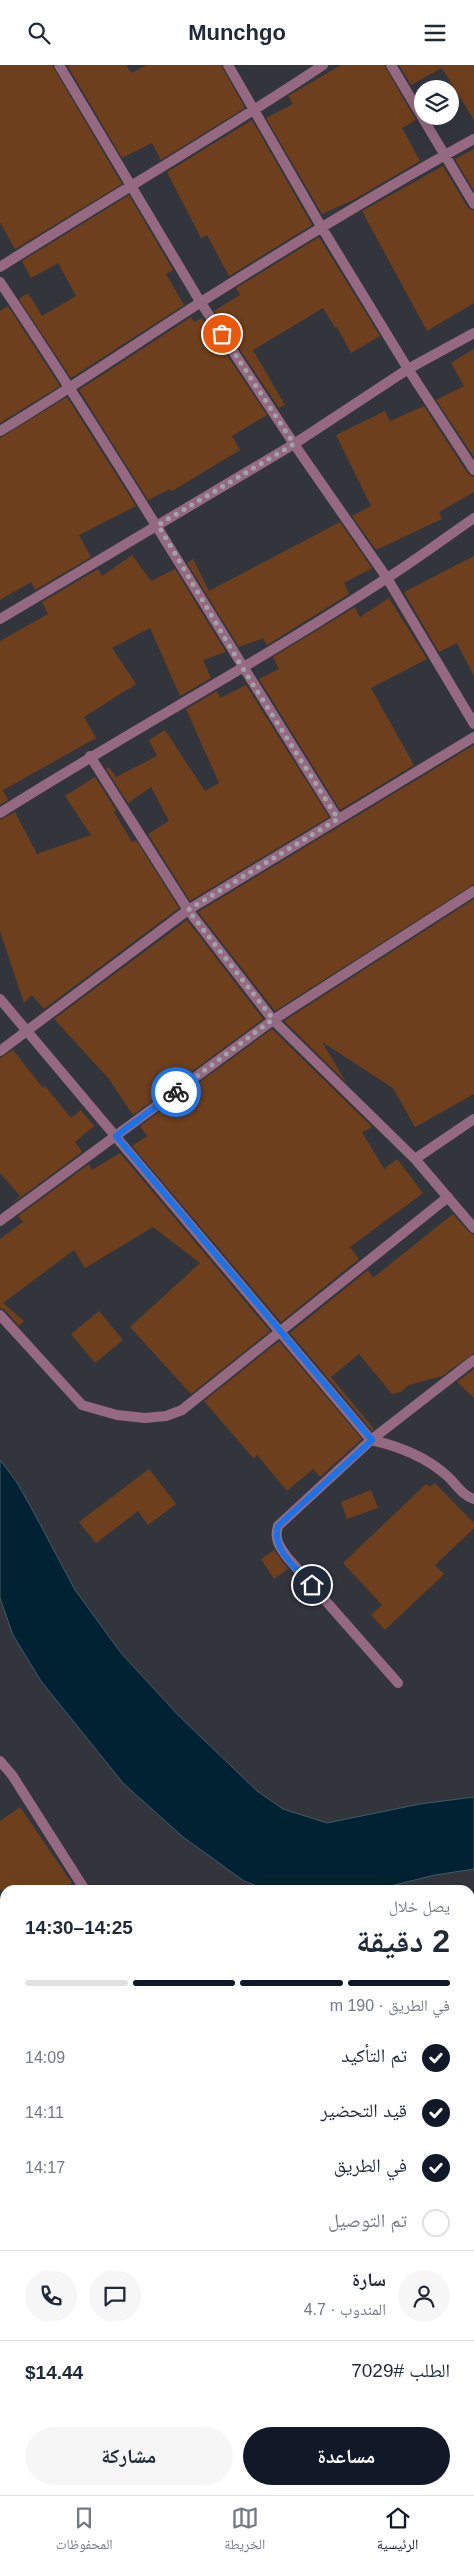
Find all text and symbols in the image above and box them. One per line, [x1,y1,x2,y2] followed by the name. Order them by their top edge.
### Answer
[25,19,53,47] icon: search
[421,19,449,47] icon: menu
[188,20,286,45] text: Munchgo
[414,80,459,125] map controls
[414,80,459,125] button: layers
[201,313,243,355] pin
[208,320,236,348] icon: bag
[151,1067,201,1117] courier
[162,1078,190,1106] icon: bike
[291,1564,333,1606] pin
[298,1571,326,1599] icon: home
[389,1898,450,1915] text: يصل خلال
[25,1917,133,1938] text: 14:25–14:30
[356,1923,450,1959] text: 2 دقيقة
[330,1997,450,2014] text: في الطريق · 190 m
[422,2044,450,2072] icon: check
[341,2045,407,2066] text: تم التأكيد
[25,2049,65,2066] text: 14:09
[422,2099,450,2127] icon: check
[321,2100,407,2121] text: قيد التحضير
[25,2104,64,2121] text: 14:11
[422,2154,450,2182] icon: check
[334,2155,407,2176] text: في الطريق
[25,2159,65,2176] text: 14:17
[328,2210,407,2231] text: تم التوصيل
[352,2269,386,2290] text: سارة
[25,2270,77,2322] button: phone
[89,2270,141,2322] button: chat
[398,2270,450,2322] button: person
[304,2301,386,2318] text: المندوب · 4.7
[351,2360,450,2381] text: الطلب #7029
[25,2362,83,2383] text: $14.44
[25,2427,233,2485] button: مشاركة
[243,2427,450,2485] button: مساعدة
[56,2504,113,2558] tab: المحفوظات
[224,2504,265,2558] tab: الخريطة
[377,2504,418,2558] tab: الرئيسية

